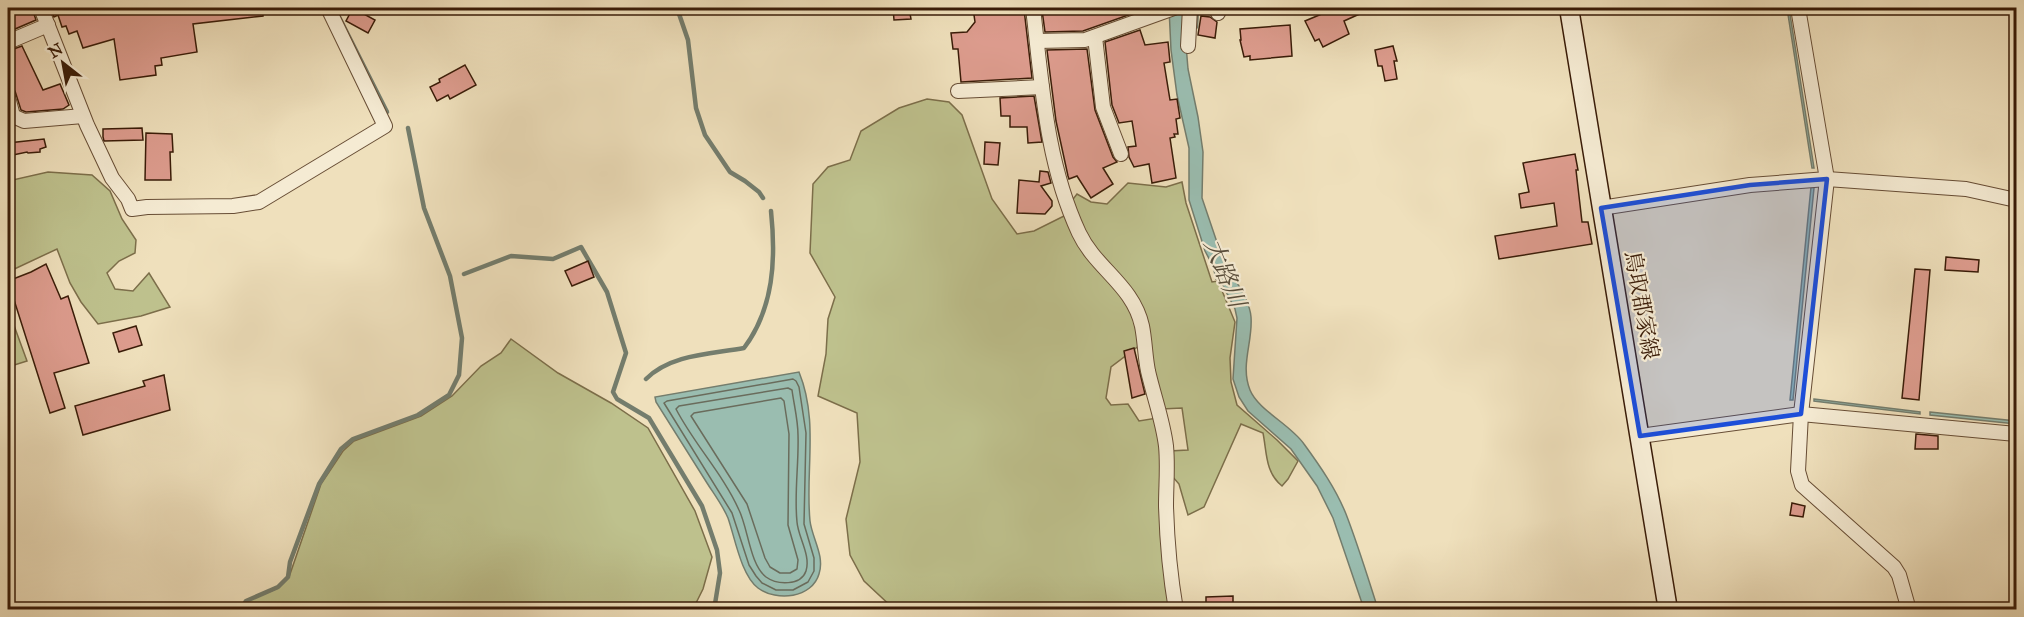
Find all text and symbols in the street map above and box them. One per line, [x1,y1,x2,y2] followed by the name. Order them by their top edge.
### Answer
[33,33,93,93] north arrow
[45,39,67,62] text: N
[1198,234,1254,315] water label: 大路川
[1619,248,1665,362] street label: 鳥取郡家線

